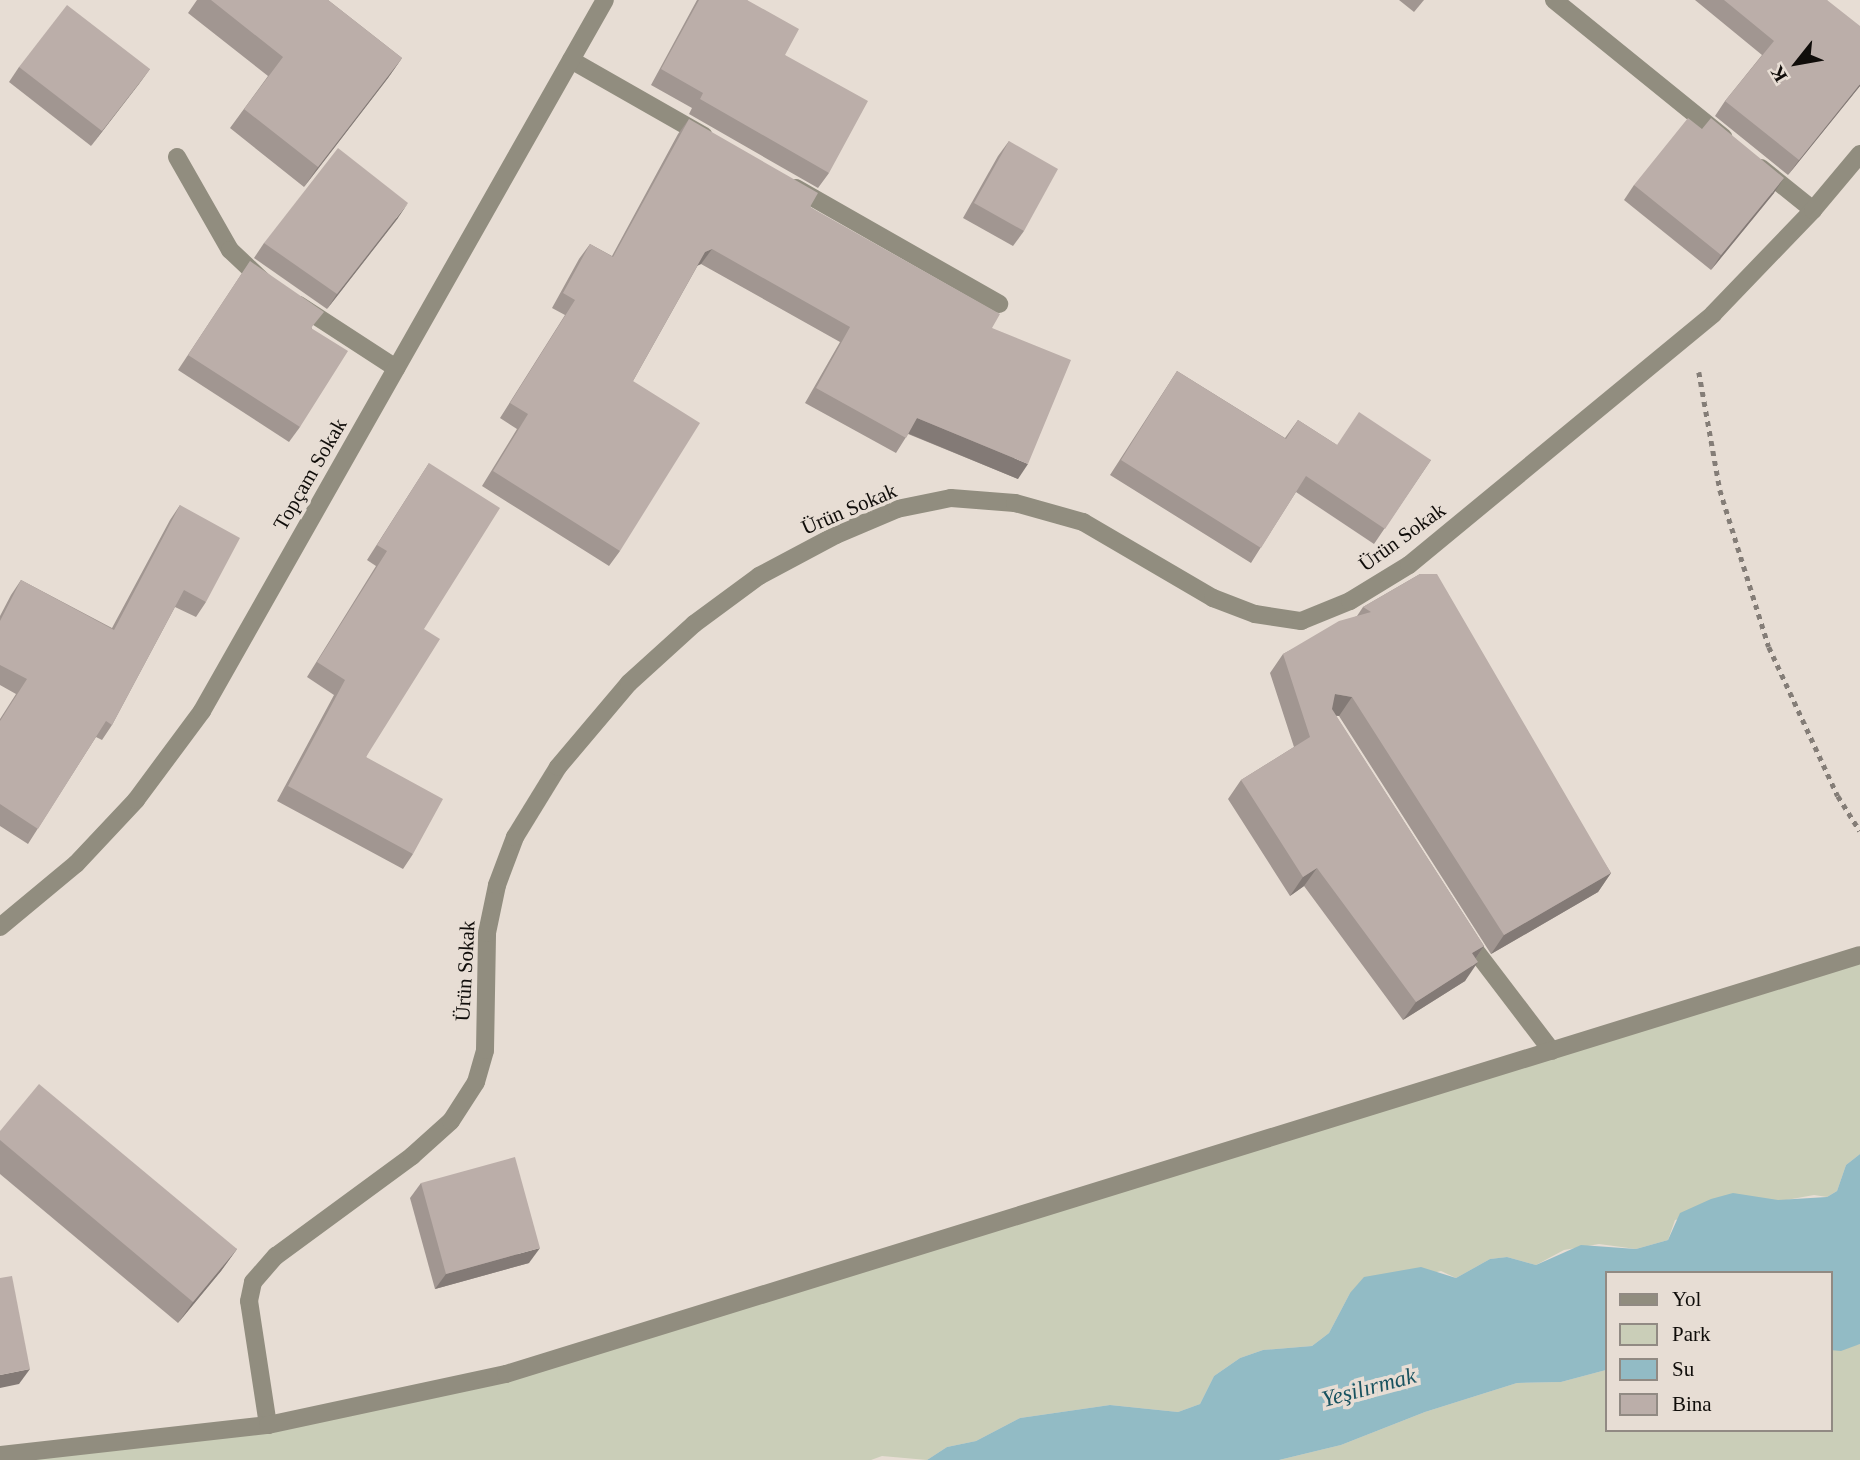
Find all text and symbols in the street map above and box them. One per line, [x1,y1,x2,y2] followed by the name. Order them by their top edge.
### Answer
[1762,28,1832,98] north arrow
[1766,62,1791,86] text: K
[268,414,352,534] street label: Topçam Sokak
[798,478,900,540] street label: Ürün Sokak
[1354,497,1450,577] street label: Ürün Sokak
[450,920,480,1022] street label: Ürün Sokak
[1604,1271,1832,1432] legend
[1672,1287,1701,1311] text: Yol
[1672,1322,1711,1346] text: Park
[1672,1357,1694,1381] text: Su
[1319,1362,1419,1414] water label: Yeşilırmak
[1672,1392,1712,1416] text: Bina

